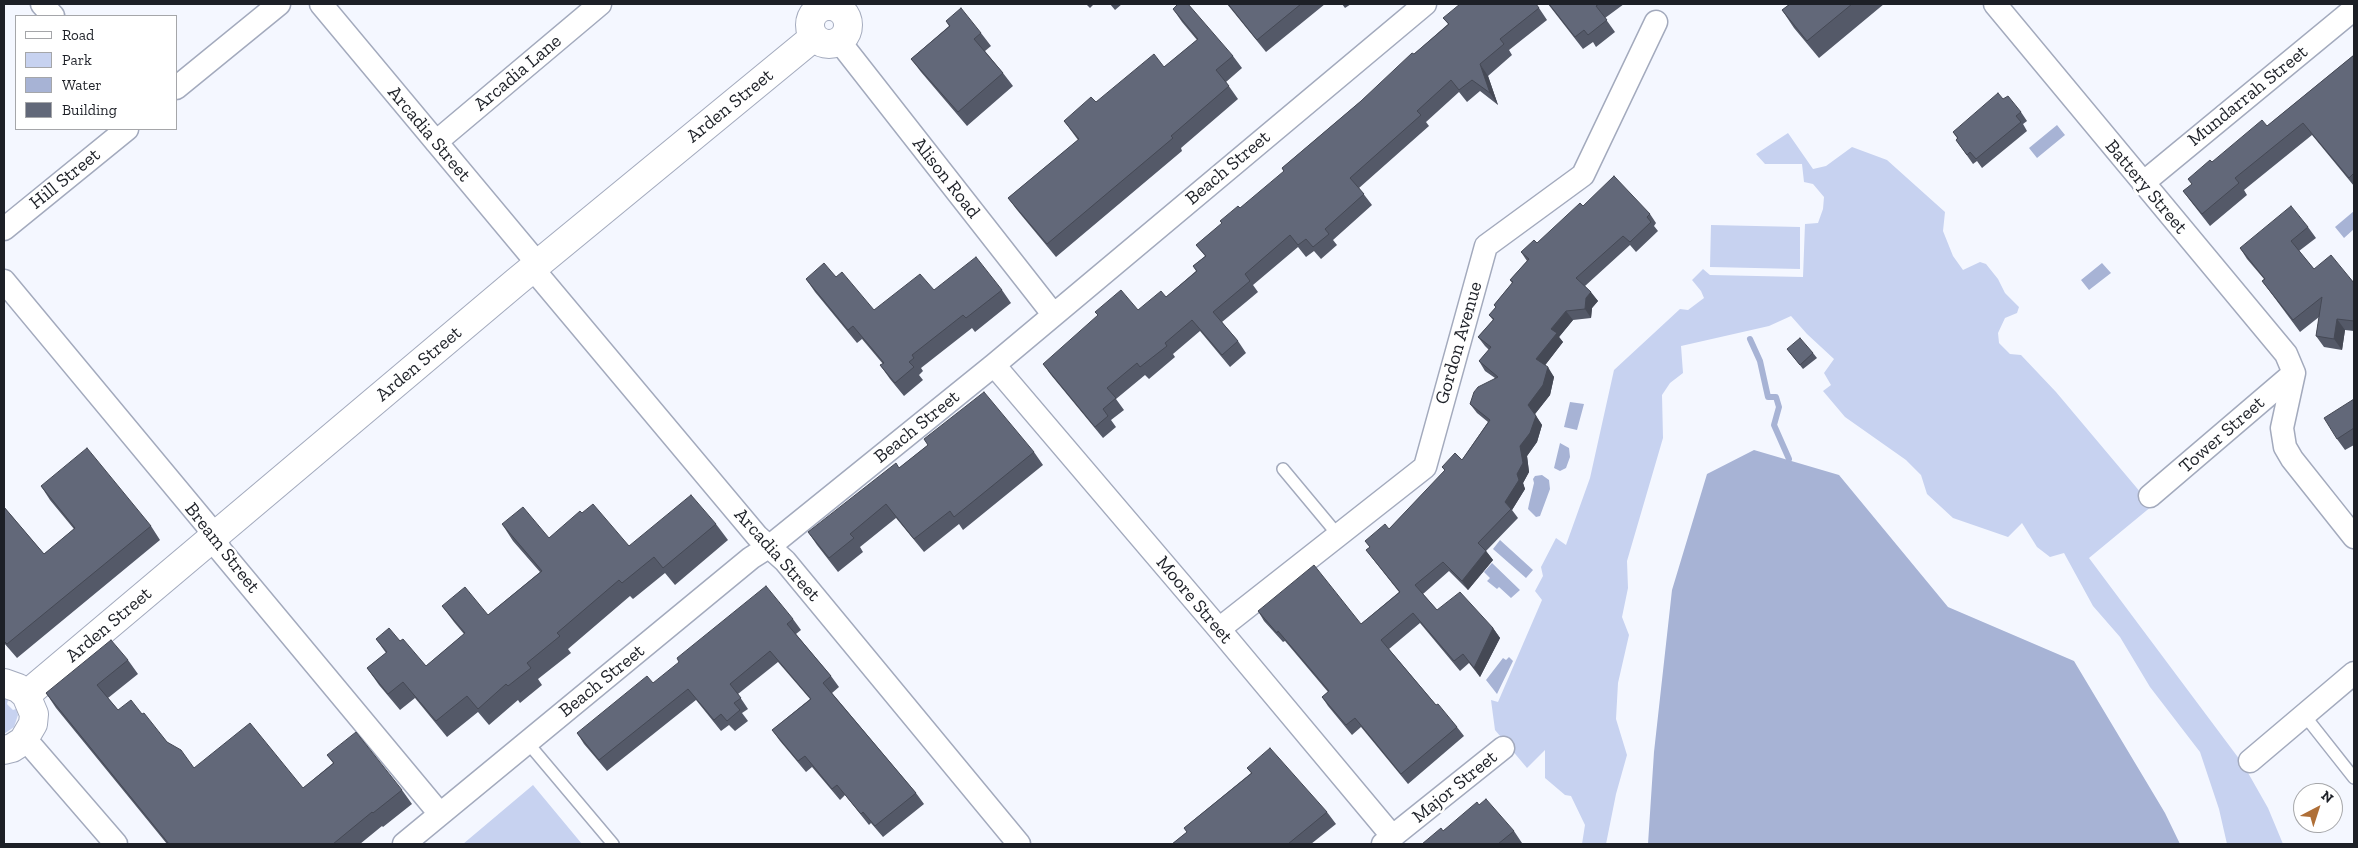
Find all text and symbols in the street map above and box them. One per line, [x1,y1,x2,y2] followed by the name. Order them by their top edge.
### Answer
[15,15,178,130] legend
[62,26,94,44] text: Road
[470,30,566,116] street label: Arcadia Lane
[2183,41,2313,151] street label: Mundarrah Street
[62,51,92,69] text: Park
[682,64,778,148] street label: Arden Street
[62,76,102,94] text: Water
[382,82,476,186] street label: Arcadia Street
[62,101,117,119] text: Building
[1181,126,1275,210] street label: Beach Street
[907,133,985,223] street label: Alison Road
[2100,135,2192,239] street label: Battery Street
[25,144,105,214] street label: Hill Street
[1431,279,1487,407] street label: Gordon Avenue
[371,322,467,406] street label: Arden Street
[870,386,964,468] street label: Beach Street
[2175,392,2269,478] street label: Tower Street
[180,498,264,598] street label: Bream Street
[729,504,825,606] street label: Arcadia Street
[1151,552,1237,648] street label: Moore Street
[61,583,157,667] street label: Arden Street
[555,640,649,722] street label: Beach Street
[1408,746,1502,828] street label: Major Street
[2293,783,2343,833] north arrow
[2318,787,2337,807] text: N

